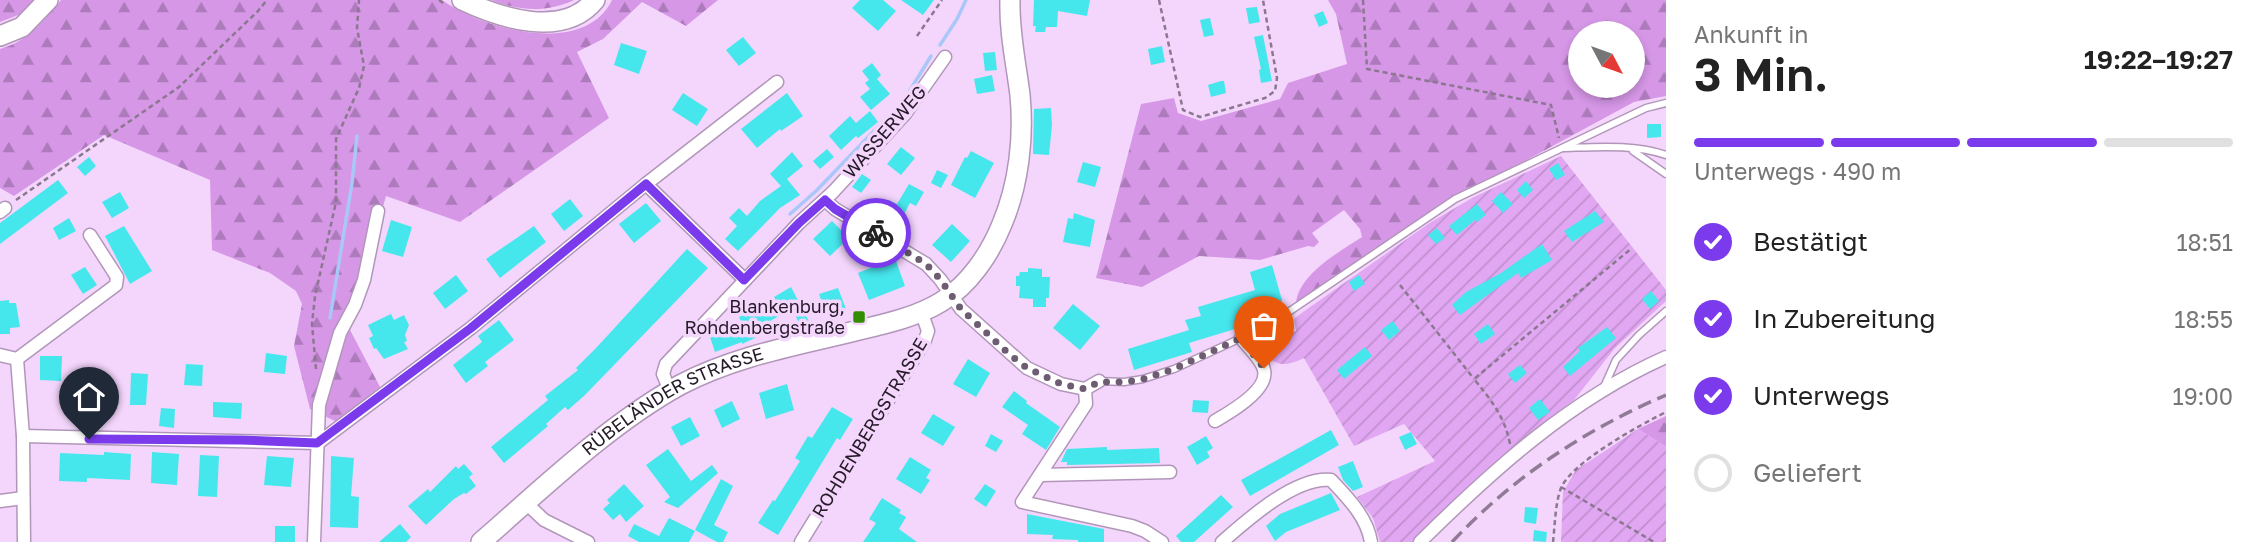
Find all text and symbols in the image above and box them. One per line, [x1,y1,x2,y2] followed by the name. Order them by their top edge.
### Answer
[1694,20,1809,48] text: Ankunft in
[1568,21,1645,98] north arrow
[1568,21,1645,98] map controls
[2084,44,2233,75] text: 19:22–19:27
[1694,46,1828,101] text: 3 Min.
[838,81,930,182] street label: WASSERWEG
[1694,157,1901,185] text: Unterwegs · 490 m
[841,198,911,268] courier
[857,214,895,252] icon: bike
[1694,223,1732,261] icon: check
[1753,226,1868,257] text: Bestätigt
[2176,228,2233,256] text: 18:51
[684,295,845,338] place label: Blankenburg, Rohdenbergstraße
[1234,296,1294,368] pin
[1694,300,1732,338] icon: check
[1753,303,1936,334] text: In Zubereitung
[2174,305,2233,333] text: 18:55
[1245,307,1283,345] icon: bag
[851,309,867,325] marker: Blankenburg, Rohdenbergstraße
[807,334,931,521] street label: ROHDENBERGSTRASSE
[577,342,766,460] street label: RÜBELÄNDER STRASSE
[59,367,119,439] pin
[1694,377,1732,415] icon: check
[70,378,108,416] icon: home
[1753,380,1890,411] text: Unterwegs
[2173,382,2233,410] text: 19:00
[1753,457,1862,488] text: Geliefert

